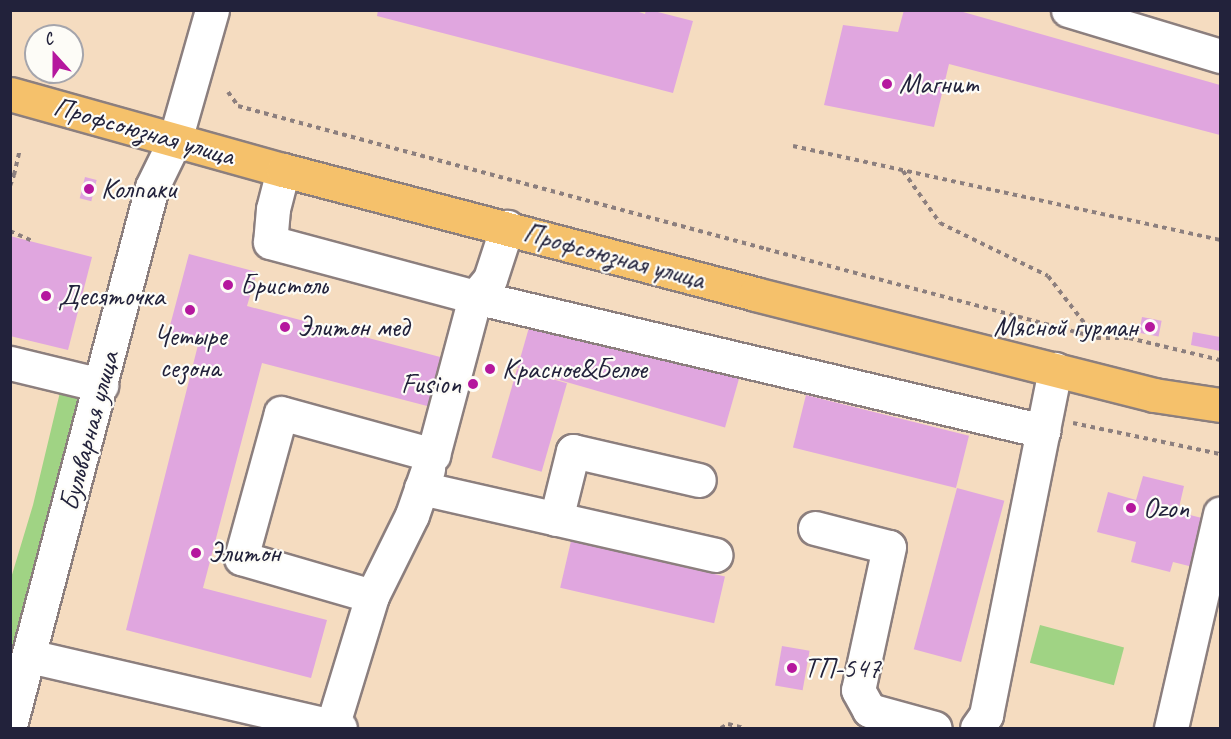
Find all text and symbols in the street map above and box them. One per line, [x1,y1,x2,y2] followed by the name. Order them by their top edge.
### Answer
[24,24,84,84] north arrow
[41,28,56,50] text: С
[899,67,979,101] place label: Магнит
[880,77,894,91] marker: Магнит
[49,89,239,173] street label: Профсоюзная улица
[101,172,176,206] place label: Колпаки
[82,182,96,196] marker: Колпаки
[519,215,709,297] street label: Профсоюзная улица
[240,268,327,302] place label: Бристоль
[221,278,235,292] marker: Бристоль
[58,279,165,313] place label: Десяточка
[39,289,53,303] marker: Десяточка
[183,303,197,317] marker: Четыре сезона
[297,310,409,344] place label: Элитон мед
[993,310,1138,344] place label: Мясной гурман
[154,319,226,385] place label: Четыре сезона
[278,320,292,334] marker: Элитон мед
[1143,320,1157,334] marker: Мясной гурман
[51,347,127,515] street label: Бульварная улица
[502,352,647,386] place label: Красное&Белое
[483,362,497,376] marker: Красное&Белое
[401,367,461,401] place label: Fusion
[466,377,480,391] marker: Fusion
[1143,491,1189,525] place label: Ozon
[1124,501,1138,515] marker: Ozon
[208,536,280,570] place label: Элитон
[189,546,203,560] marker: Элитон
[804,651,881,685] place label: ТП-547
[785,661,799,675] marker: ТП-547

